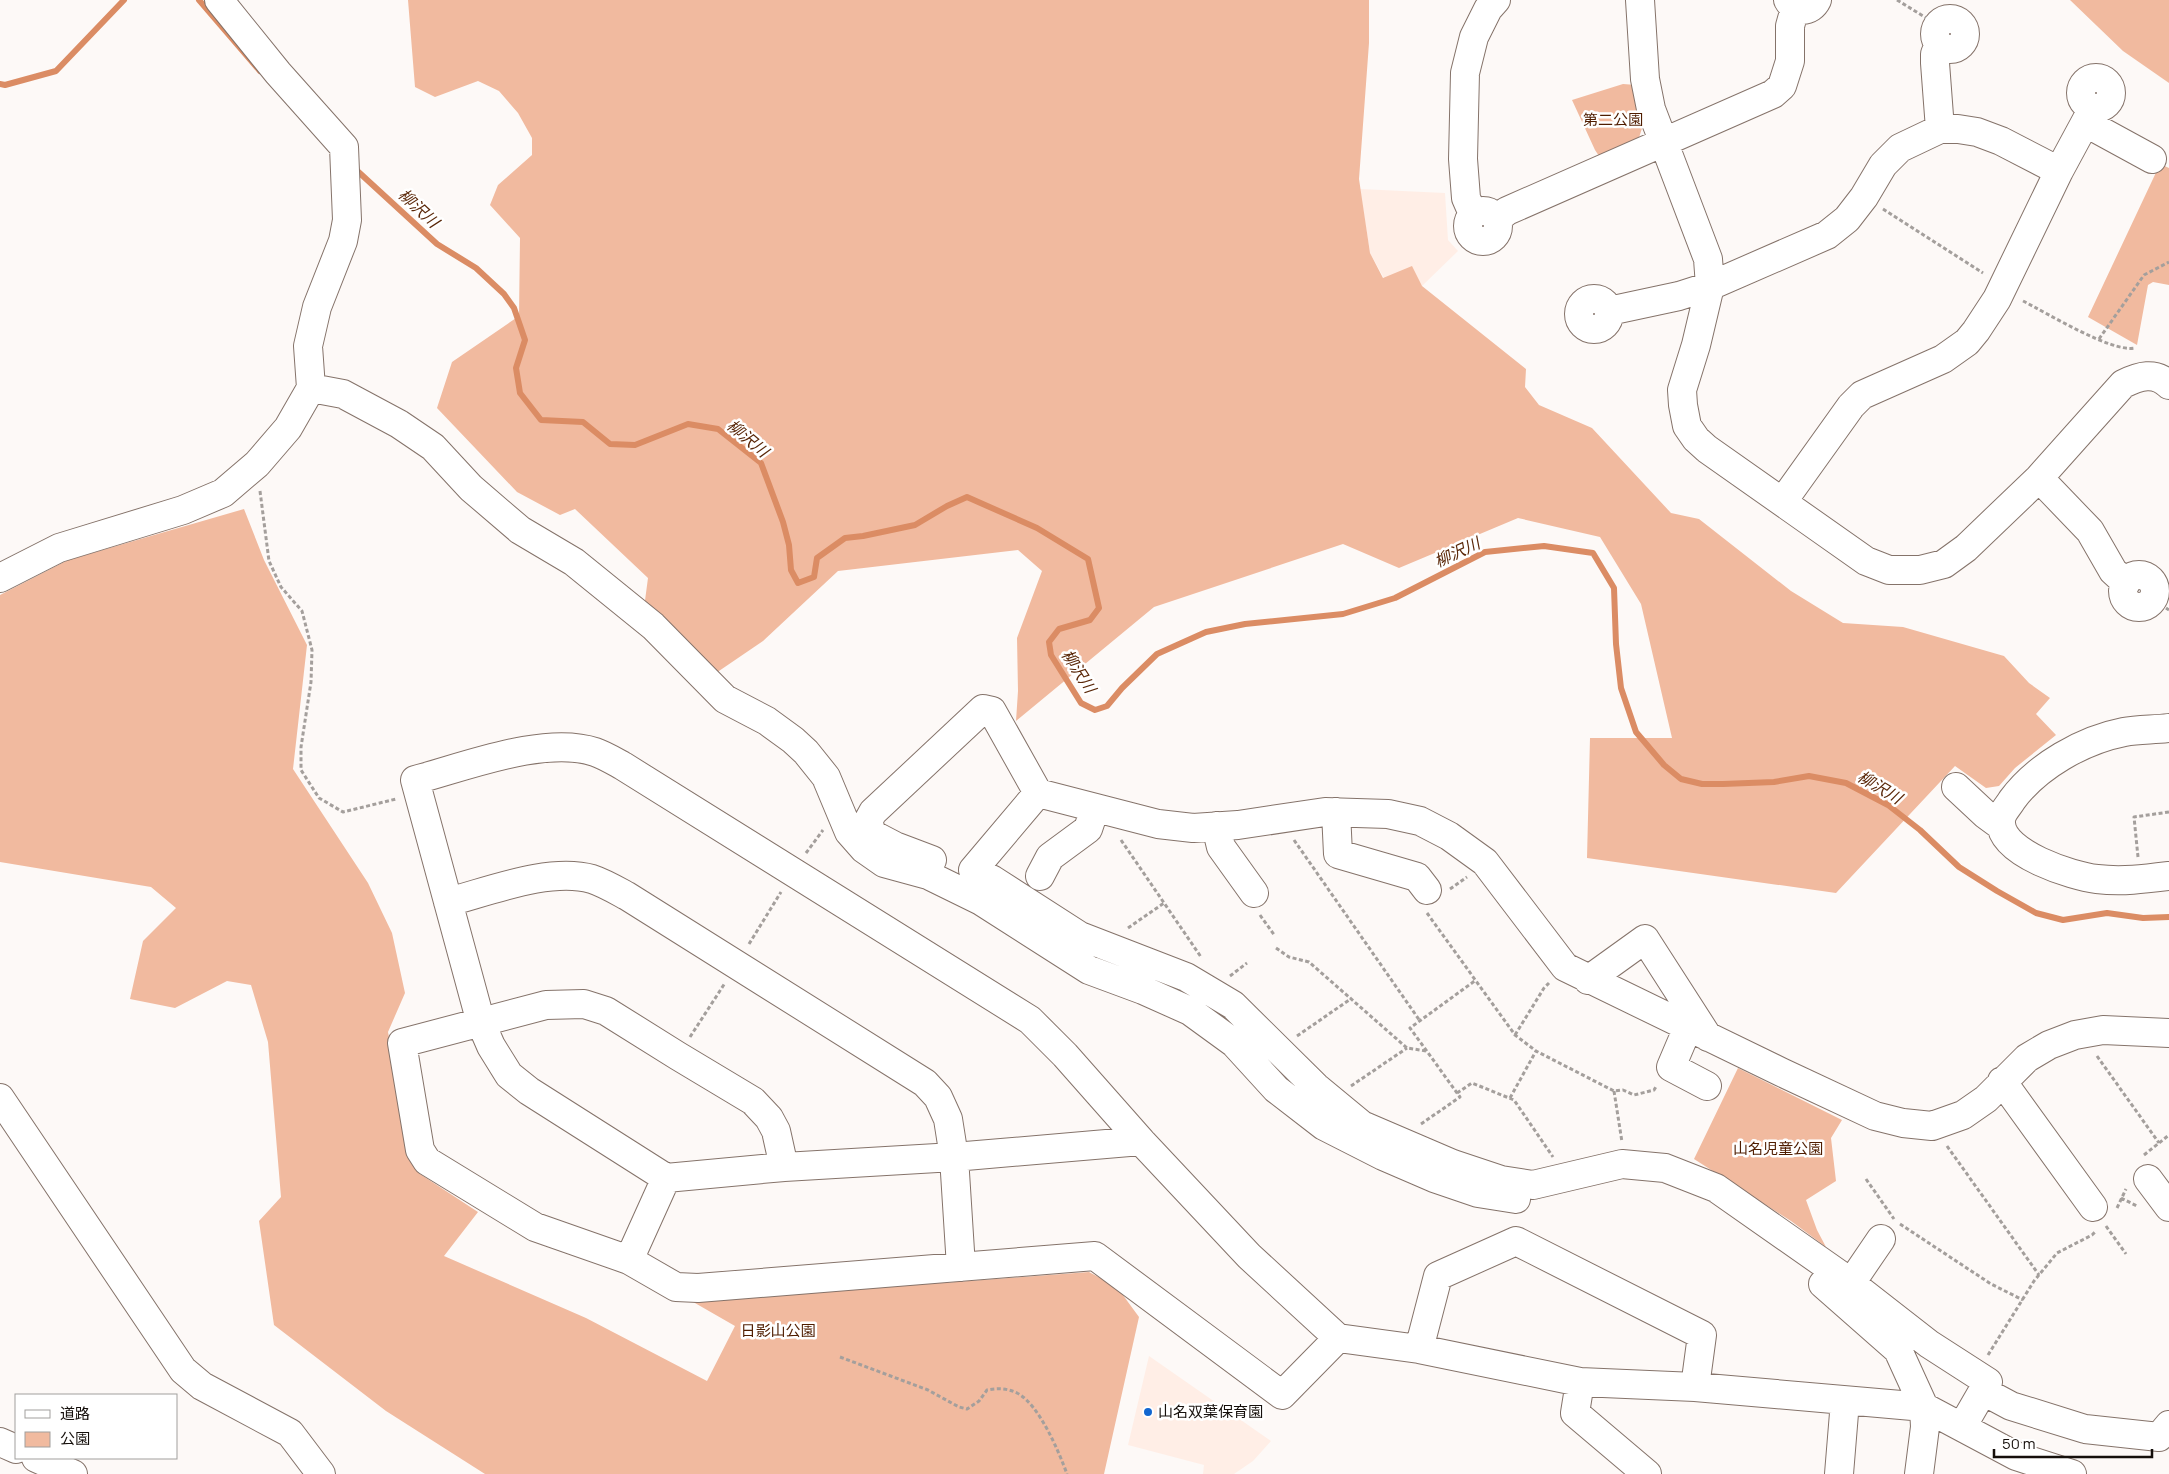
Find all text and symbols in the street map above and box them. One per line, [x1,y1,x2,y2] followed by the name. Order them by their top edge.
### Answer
[1583,109,1643,130] park label: 第二公園
[394,184,446,234] water label: 柳沢川
[723,414,775,463] water label: 柳沢川
[1431,531,1485,572] water label: 柳沢川
[1057,645,1102,699] water label: 柳沢川
[1854,765,1908,810] water label: 柳沢川
[1733,1138,1823,1159] park label: 山名児童公園
[740,1320,816,1341] park label: 日影山公園
[15,1394,178,1459] legend
[1158,1401,1263,1422] place label: 山名双葉保育園
[60,1403,90,1424] text: 道路
[1142,1406,1154,1418] marker: 山名双葉保育園
[1994,1426,2152,1458] scale bar
[60,1428,90,1449] text: 公園
[2002,1433,2036,1454] text: 50 m

